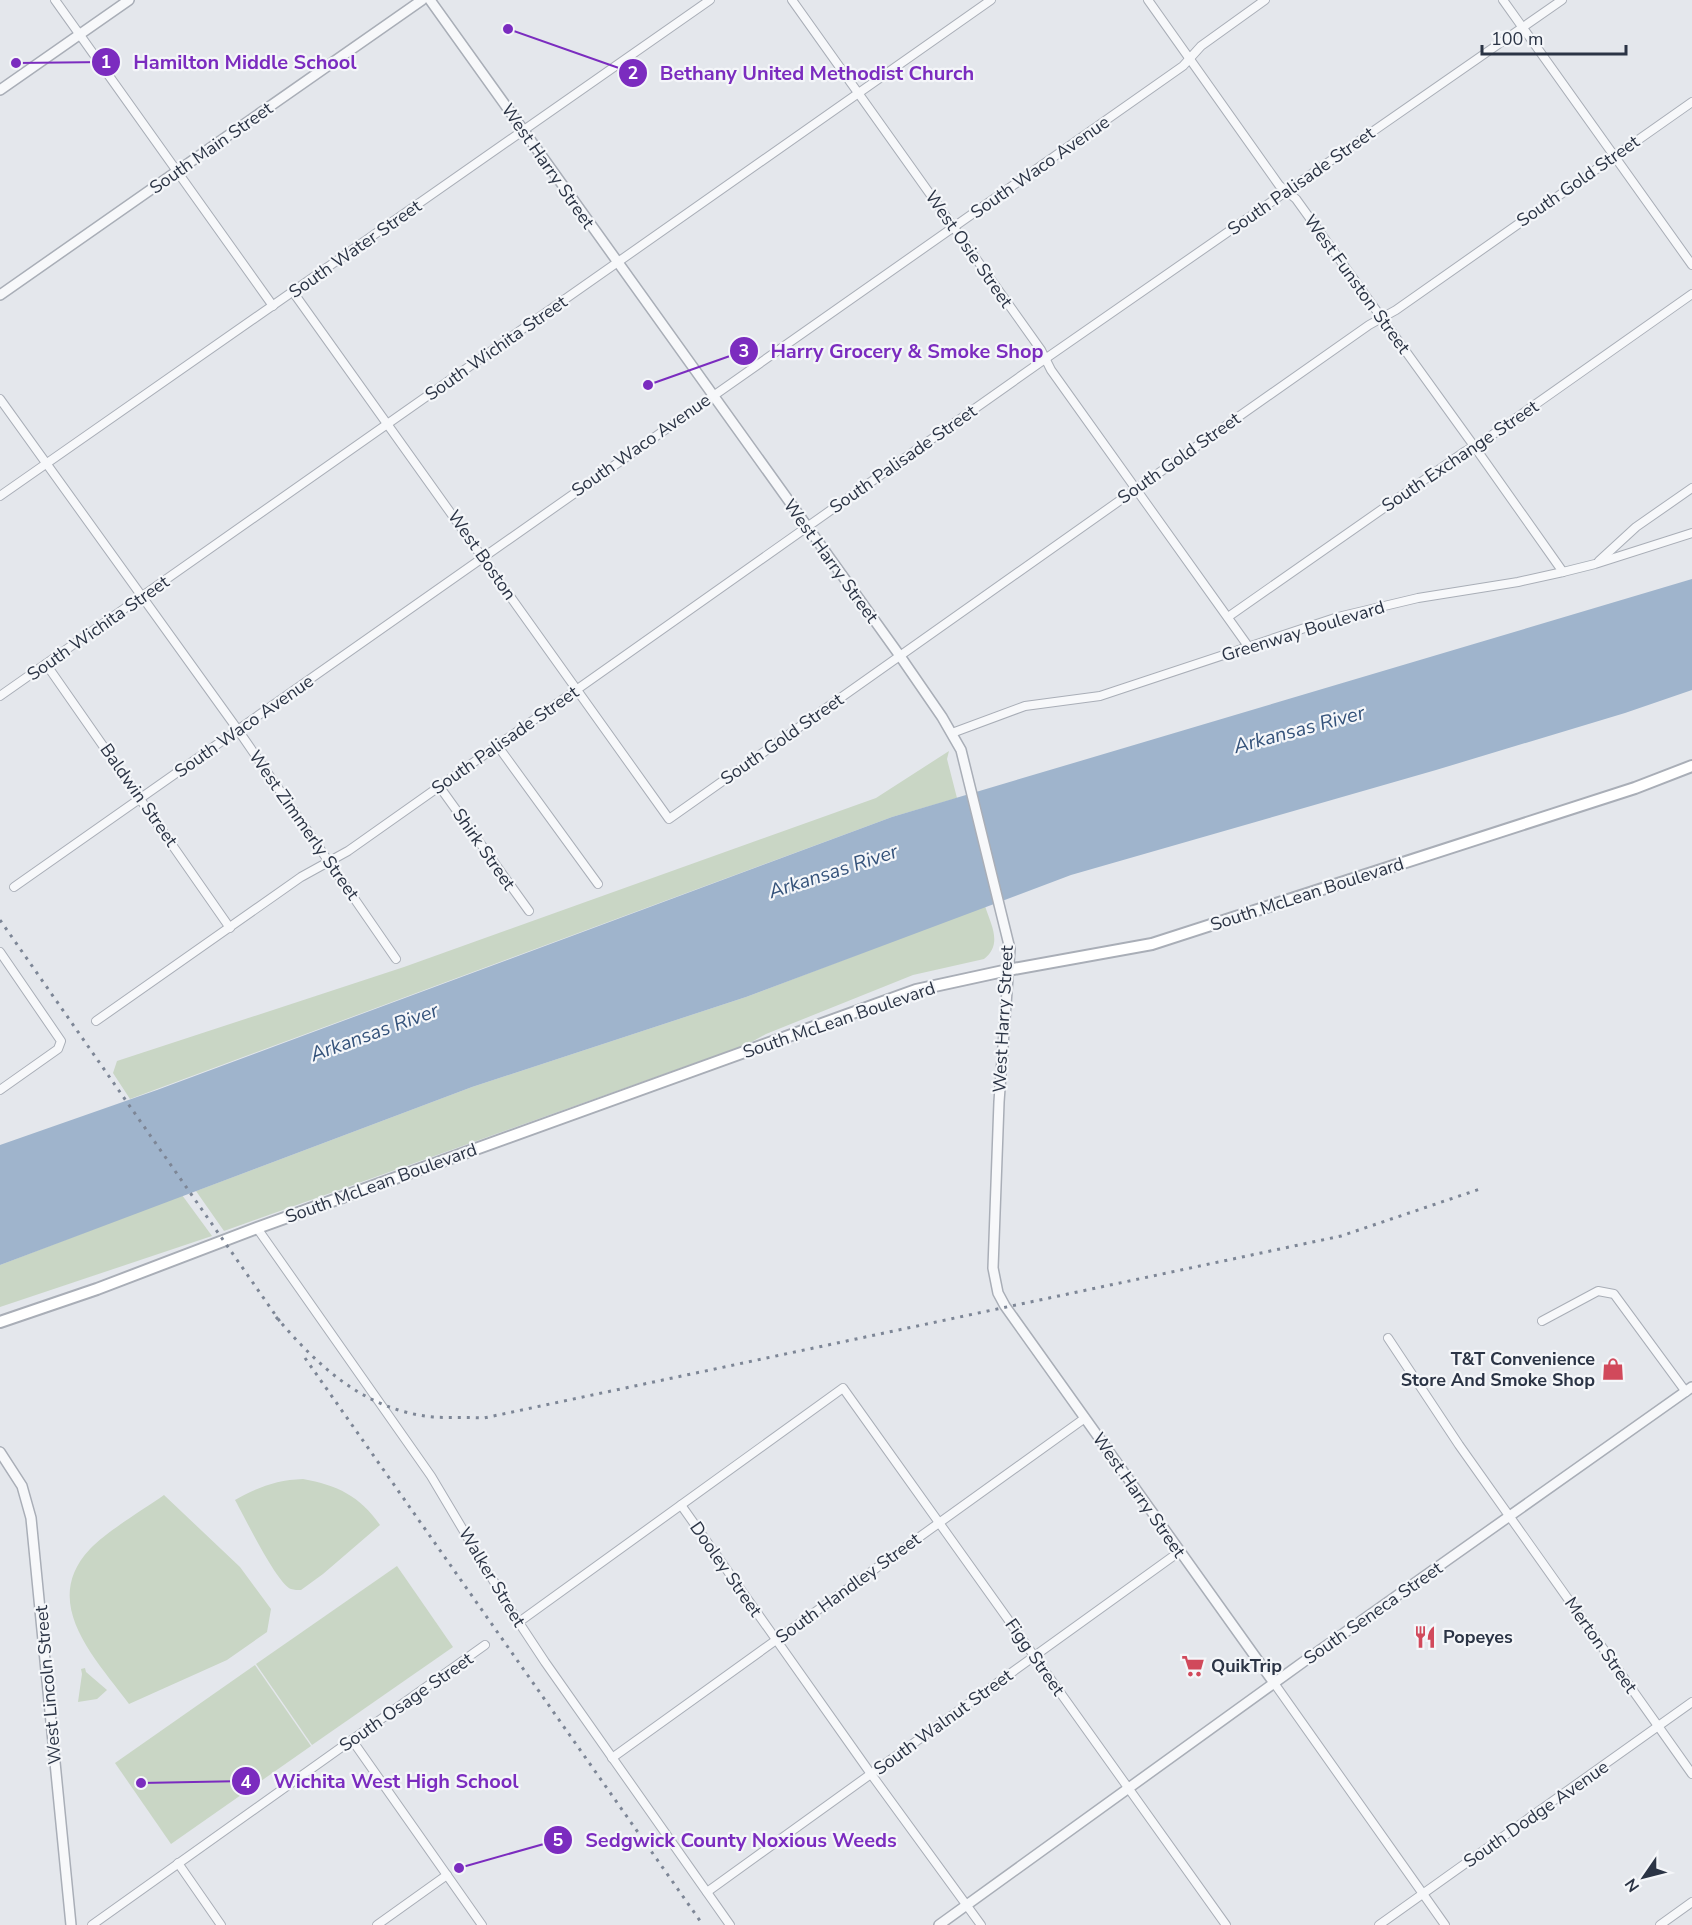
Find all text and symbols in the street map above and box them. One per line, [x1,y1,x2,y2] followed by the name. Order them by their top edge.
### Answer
[1482,18,1626,56] scale bar
[1491,27,1543,51] text: 100 m
[91,43,368,81] callout: Hamilton Middle School
[133,49,357,76] text: Hamilton Middle School
[101,50,111,74] text: 1
[618,54,986,92] callout: Bethany United Methodist Church
[660,60,974,87] text: Bethany United Methodist Church
[628,61,638,85] text: 2
[145,96,278,200] street label: South Main Street
[496,99,601,234] street label: West Harry Street
[966,110,1114,224] street label: South Waco Avenue
[1223,121,1380,241] street label: South Palisade Street
[1512,129,1645,232] street label: South Gold Street
[920,186,1019,313] street label: West Osie Street
[284,194,427,304] street label: South Water Street
[1298,210,1416,359] street label: West Funston Street
[420,289,573,406] street label: South Wichita Street
[729,332,1056,370] callout: Harry Grocery & Smoke Shop
[770,338,1044,365] text: Harry Grocery & Smoke Shop
[739,339,749,363] text: 3
[567,388,715,502] street label: South Waco Avenue
[1377,394,1544,517] street label: South Exchange Street
[825,399,982,519] street label: South Palisade Street
[1113,406,1246,509] street label: South Gold Street
[778,494,884,628] street label: West Harry Street
[442,505,522,605] street label: West Boston
[22,569,175,686] street label: South Wichita Street
[1218,595,1388,667] street label: Greenway Boulevard
[170,669,318,783] street label: South Waco Avenue
[427,680,584,800] street label: South Palisade Street
[716,687,849,790] street label: South Gold Street
[1230,699,1368,760] water label: Arkansas River
[95,739,184,852] street label: Baldwin Street
[243,745,365,905] street label: West Zimmerly Street
[447,803,521,895] street label: Shirk Street
[764,838,902,905] water label: Arkansas River
[1207,851,1407,937] street label: South McLean Boulevard
[987,944,1019,1093] street label: West Harry Street
[740,976,938,1064] street label: South McLean Boulevard
[305,996,443,1069] water label: Arkansas River
[282,1137,480,1229] street label: South McLean Boulevard
[1401,1347,1595,1392] place label: T&T Convenience Store And Smoke Shop
[1600,1356,1626,1382] shop icon: T&T Convenience Store And Smoke Shop
[1087,1428,1192,1563] street label: West Harry Street
[684,1517,768,1622] street label: Dooley Street
[453,1523,532,1632] street label: Walker Street
[771,1527,926,1649] street label: South Handley Street
[1299,1556,1448,1670] street label: South Seneca Street
[1559,1592,1643,1698] street label: Merton Street
[29,1604,67,1765] street label: West Lincoln Street
[1000,1614,1071,1701] street label: Figg Street
[1412,1624,1438,1650] restaurant icon: Popeyes
[1443,1625,1513,1649] place label: Popeyes
[334,1646,478,1757] street label: South Osage Street
[1180,1653,1206,1679] supermarket icon: QuikTrip
[1211,1654,1282,1678] place label: QuikTrip
[869,1663,1018,1781] street label: South Walnut Street
[1459,1755,1613,1873] street label: South Dodge Avenue
[231,1762,531,1800] callout: Wichita West High School
[273,1768,519,1795] text: Wichita West High School
[241,1770,252,1794] text: 4
[543,1821,909,1859] callout: Sedgwick County Noxious Weeds
[585,1827,897,1854] text: Sedgwick County Noxious Weeds
[553,1828,564,1852] text: 5
[1614,1847,1674,1907] north arrow
[1620,1874,1645,1896] text: N

